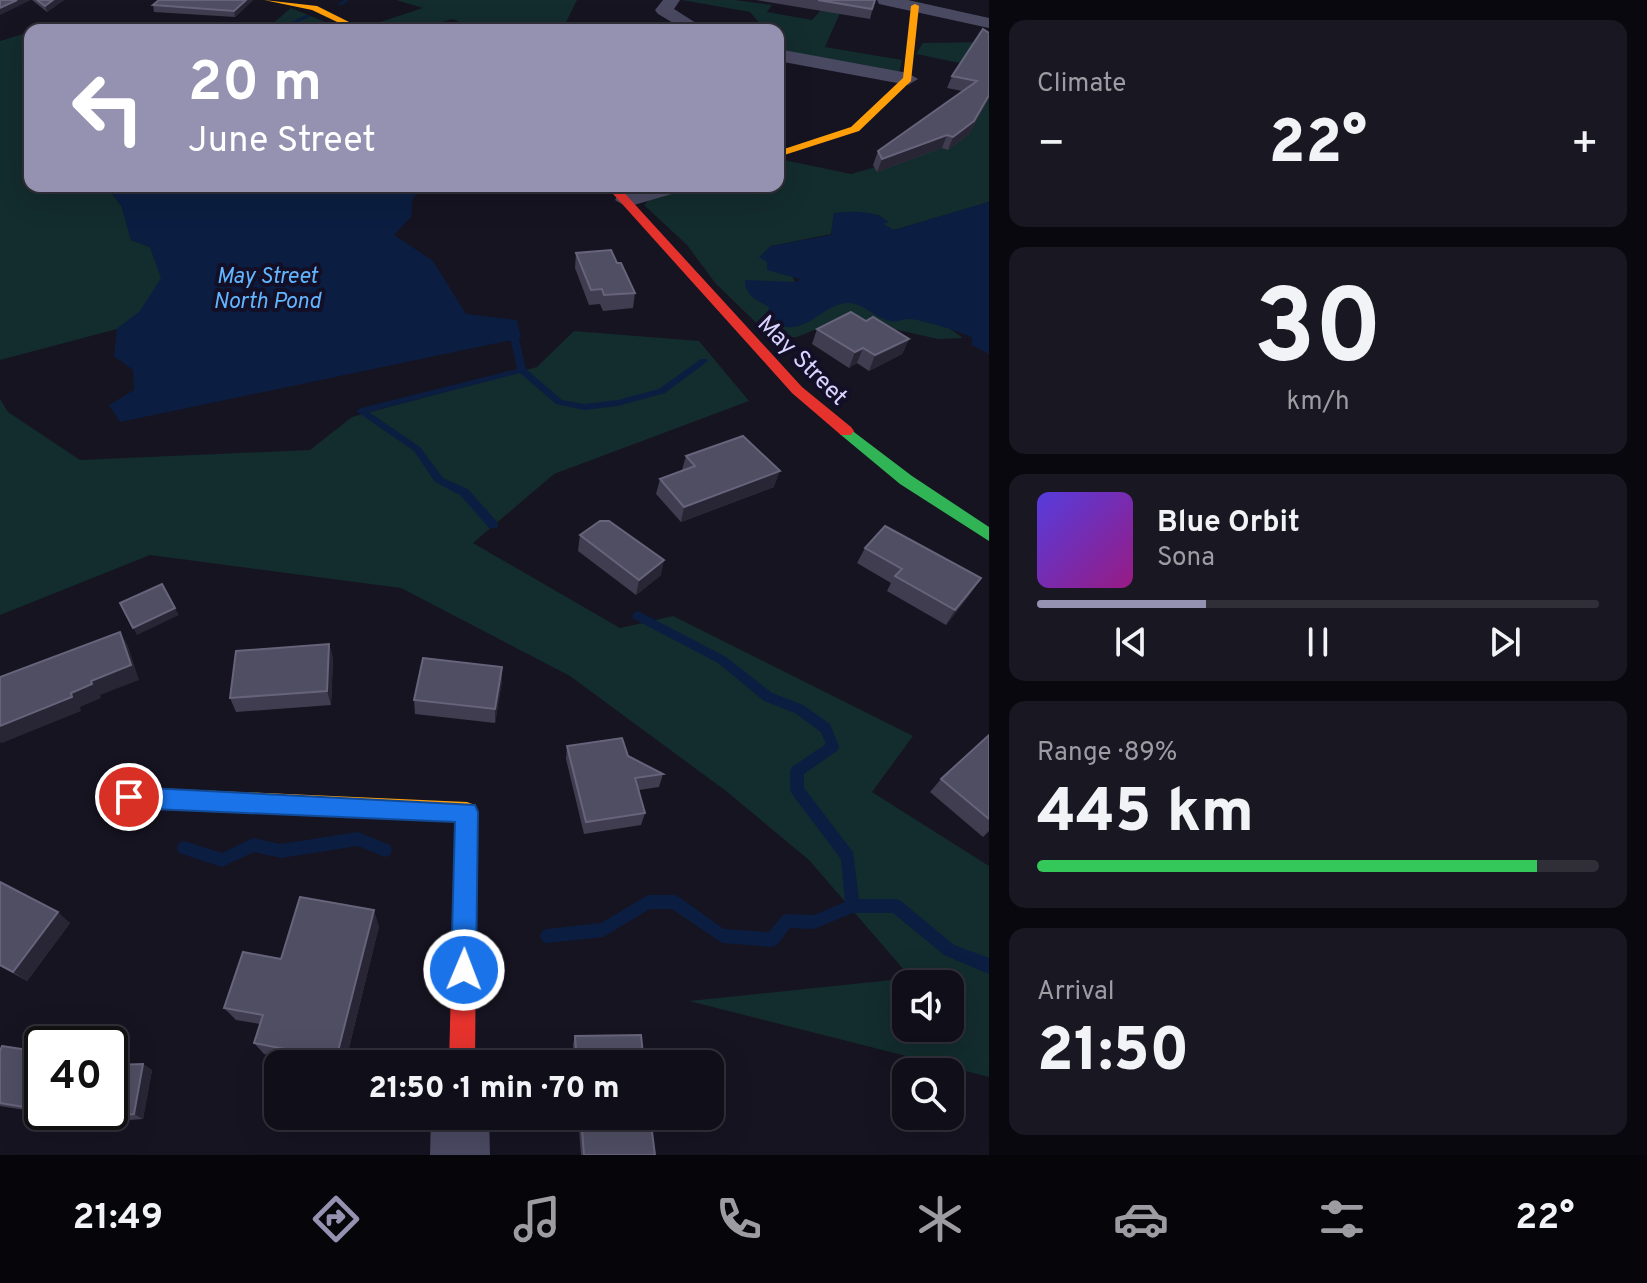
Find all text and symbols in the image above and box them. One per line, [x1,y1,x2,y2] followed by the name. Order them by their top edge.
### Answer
[188,50,322,120] text: 20 m
[56,56,160,160] icon: left
[1037,68,1126,101] text: Climate
[1269,108,1367,184] text: 22°
[1037,118,1065,174] text: −
[1571,118,1599,174] text: +
[188,119,376,165] text: June Street
[213,264,323,316] water label: May Street North Pond
[1253,268,1383,400] text: 30
[750,310,853,413] street label: May Street
[1286,386,1350,419] text: km/h
[1157,505,1300,542] text: Blue Orbit
[1157,542,1215,575] text: Sona
[1109,620,1153,664] icon: previous
[1296,620,1340,664] icon: pause
[1483,620,1527,664] icon: next
[1037,737,1177,770] text: Range · 89%
[95,763,163,831] pin
[107,775,151,819] icon: arrive
[1037,777,1254,853] text: 445 km
[422,928,506,1012] position arrow
[892,970,964,1130] map controls
[892,970,964,1042] button: sound
[1037,976,1115,1009] text: Arrival
[1037,1016,1189,1092] text: 21:50
[24,1026,128,1130] speed limit sign: 40
[892,1058,964,1130] button: search
[368,1071,620,1108] text: 21:50 · 1 min · 70 m
[308,1191,364,1247] icon: directions
[509,1191,565,1247] icon: music
[711,1191,767,1247] icon: phone
[912,1191,968,1247] icon: climate
[1113,1191,1169,1247] icon: car
[1314,1191,1370,1247] icon: filters
[73,1196,163,1242] text: 21:49
[1515,1196,1574,1242] text: 22°

